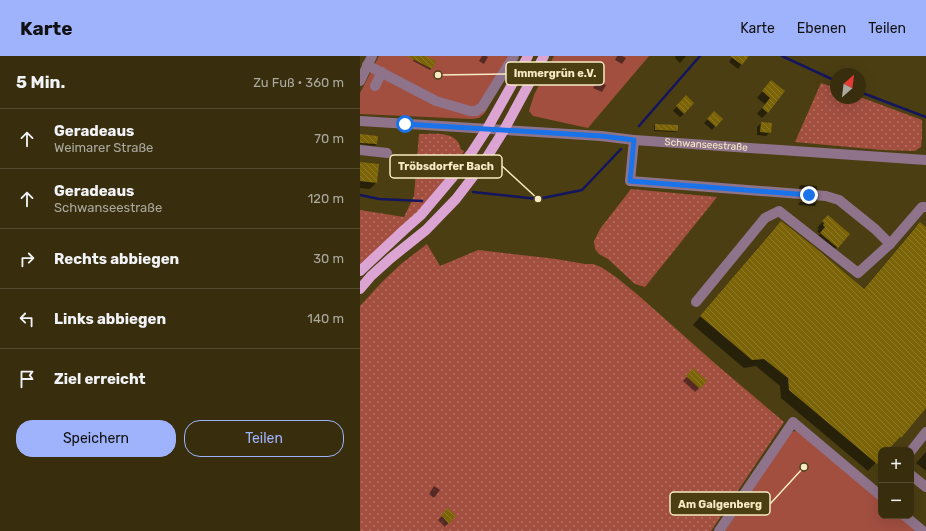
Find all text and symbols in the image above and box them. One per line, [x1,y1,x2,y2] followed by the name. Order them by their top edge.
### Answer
[20,17,72,40] text: Karte
[740,20,775,37] text: Karte
[797,20,846,37] text: Ebenen
[868,20,906,37] text: Teilen
[506,62,604,85] callout: Immergrün e.V.
[514,67,596,80] text: Immergrün e.V.
[830,68,866,104] north arrow
[16,72,65,92] text: 5 Min.
[253,75,344,90] text: Zu Fuß · 360 m
[396,115,414,133] route start
[54,122,134,140] text: Geradeaus
[16,128,38,150] icon: ahead
[314,131,344,146] text: 70 m
[664,136,749,154] street label: Schwanseestraße
[54,140,153,155] text: Weimarer Straße
[390,155,502,178] callout: Tröbsdorfer Bach
[398,160,494,173] text: Tröbsdorfer Bach
[54,182,134,200] text: Geradeaus
[800,186,818,204] route end
[16,188,38,210] icon: ahead
[308,191,344,206] text: 120 m
[54,200,162,215] text: Schwanseestraße
[16,248,38,270] icon: right
[54,250,179,268] text: Rechts abbiegen
[313,251,344,266] text: 30 m
[16,308,38,330] icon: left
[54,310,166,328] text: Links abbiegen
[307,311,344,326] text: 140 m
[16,368,38,390] icon: arrive
[54,370,146,388] text: Ziel erreicht
[16,420,176,457] button: Speichern
[184,420,344,457] button: Teilen
[878,447,914,519] map controls
[878,447,914,483] button: +
[878,483,914,519] button: −
[670,492,770,515] callout: Am Galgenberg
[678,498,762,511] text: Am Galgenberg

